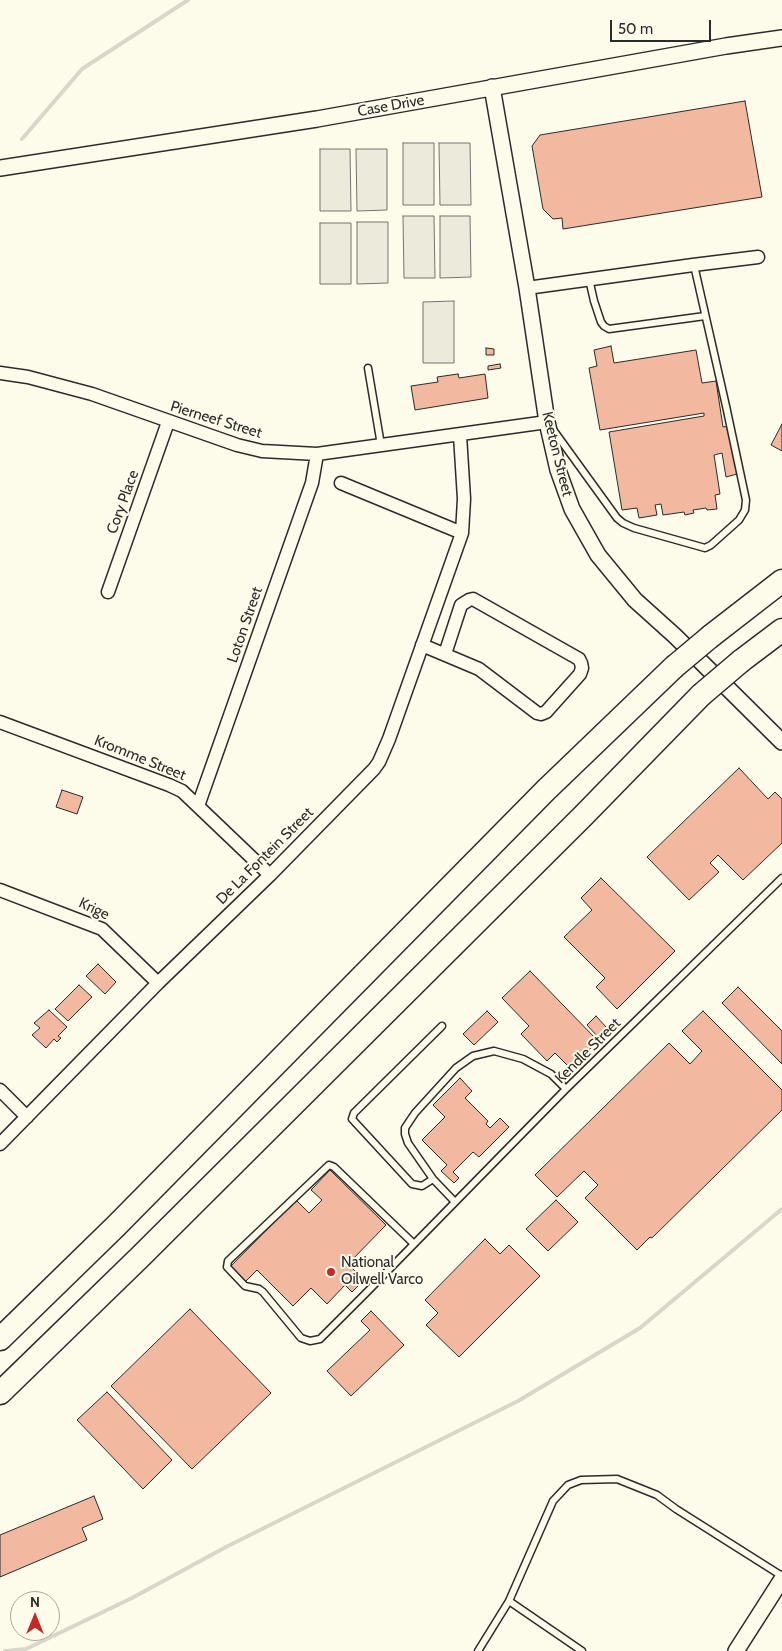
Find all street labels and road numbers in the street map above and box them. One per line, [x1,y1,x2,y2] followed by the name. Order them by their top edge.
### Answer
[356,91,426,121] street label: Case Drive
[168,398,264,442] street label: Pierneef Street
[538,410,576,498] street label: Keeton Street
[103,468,143,536] street label: Cory Place
[224,585,266,665] street label: Loton Street
[92,731,188,785] street label: Kromme Street
[213,804,317,908] street label: De La Fontein Street
[76,894,112,924] street label: Krige
[551,1014,625,1088] street label: Kendle Street

